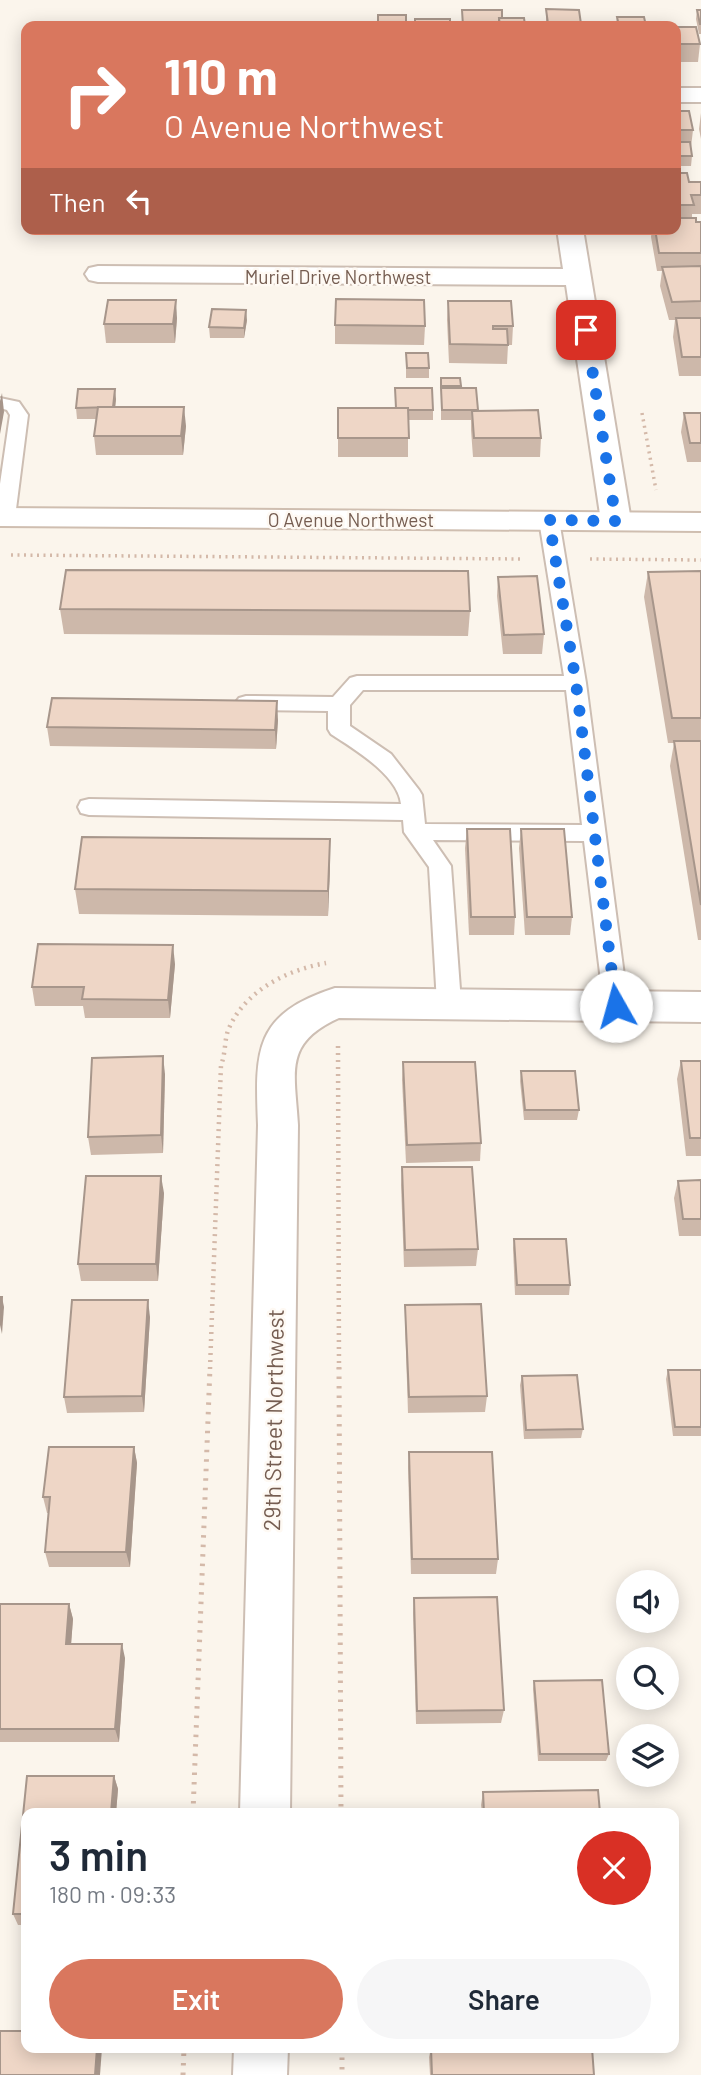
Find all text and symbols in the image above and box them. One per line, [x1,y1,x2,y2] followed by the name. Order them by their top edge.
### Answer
[164,46,278,105] text: 110 m
[49,49,140,140] icon: right
[164,106,444,144] text: O Avenue Northwest
[120,182,158,220] icon: left
[49,186,106,217] text: Then
[245,265,431,288] street label: Muriel Drive Northwest
[556,300,616,360] pin
[567,311,605,349] icon: arrive
[268,508,434,531] street label: O Avenue Northwest
[579,969,653,1043] position arrow
[257,1309,289,1531] street label: 29th Street Northwest
[616,1570,679,1787] map controls
[616,1570,679,1633] button: sound
[616,1647,679,1710] button: search
[616,1724,679,1787] button: layers
[49,1829,148,1879] text: 3 min
[577,1831,651,1905] button: close
[49,1880,176,1908] text: 180 m · 09:33
[49,1959,343,2039] button: Exit
[357,1959,651,2039] button: Share

